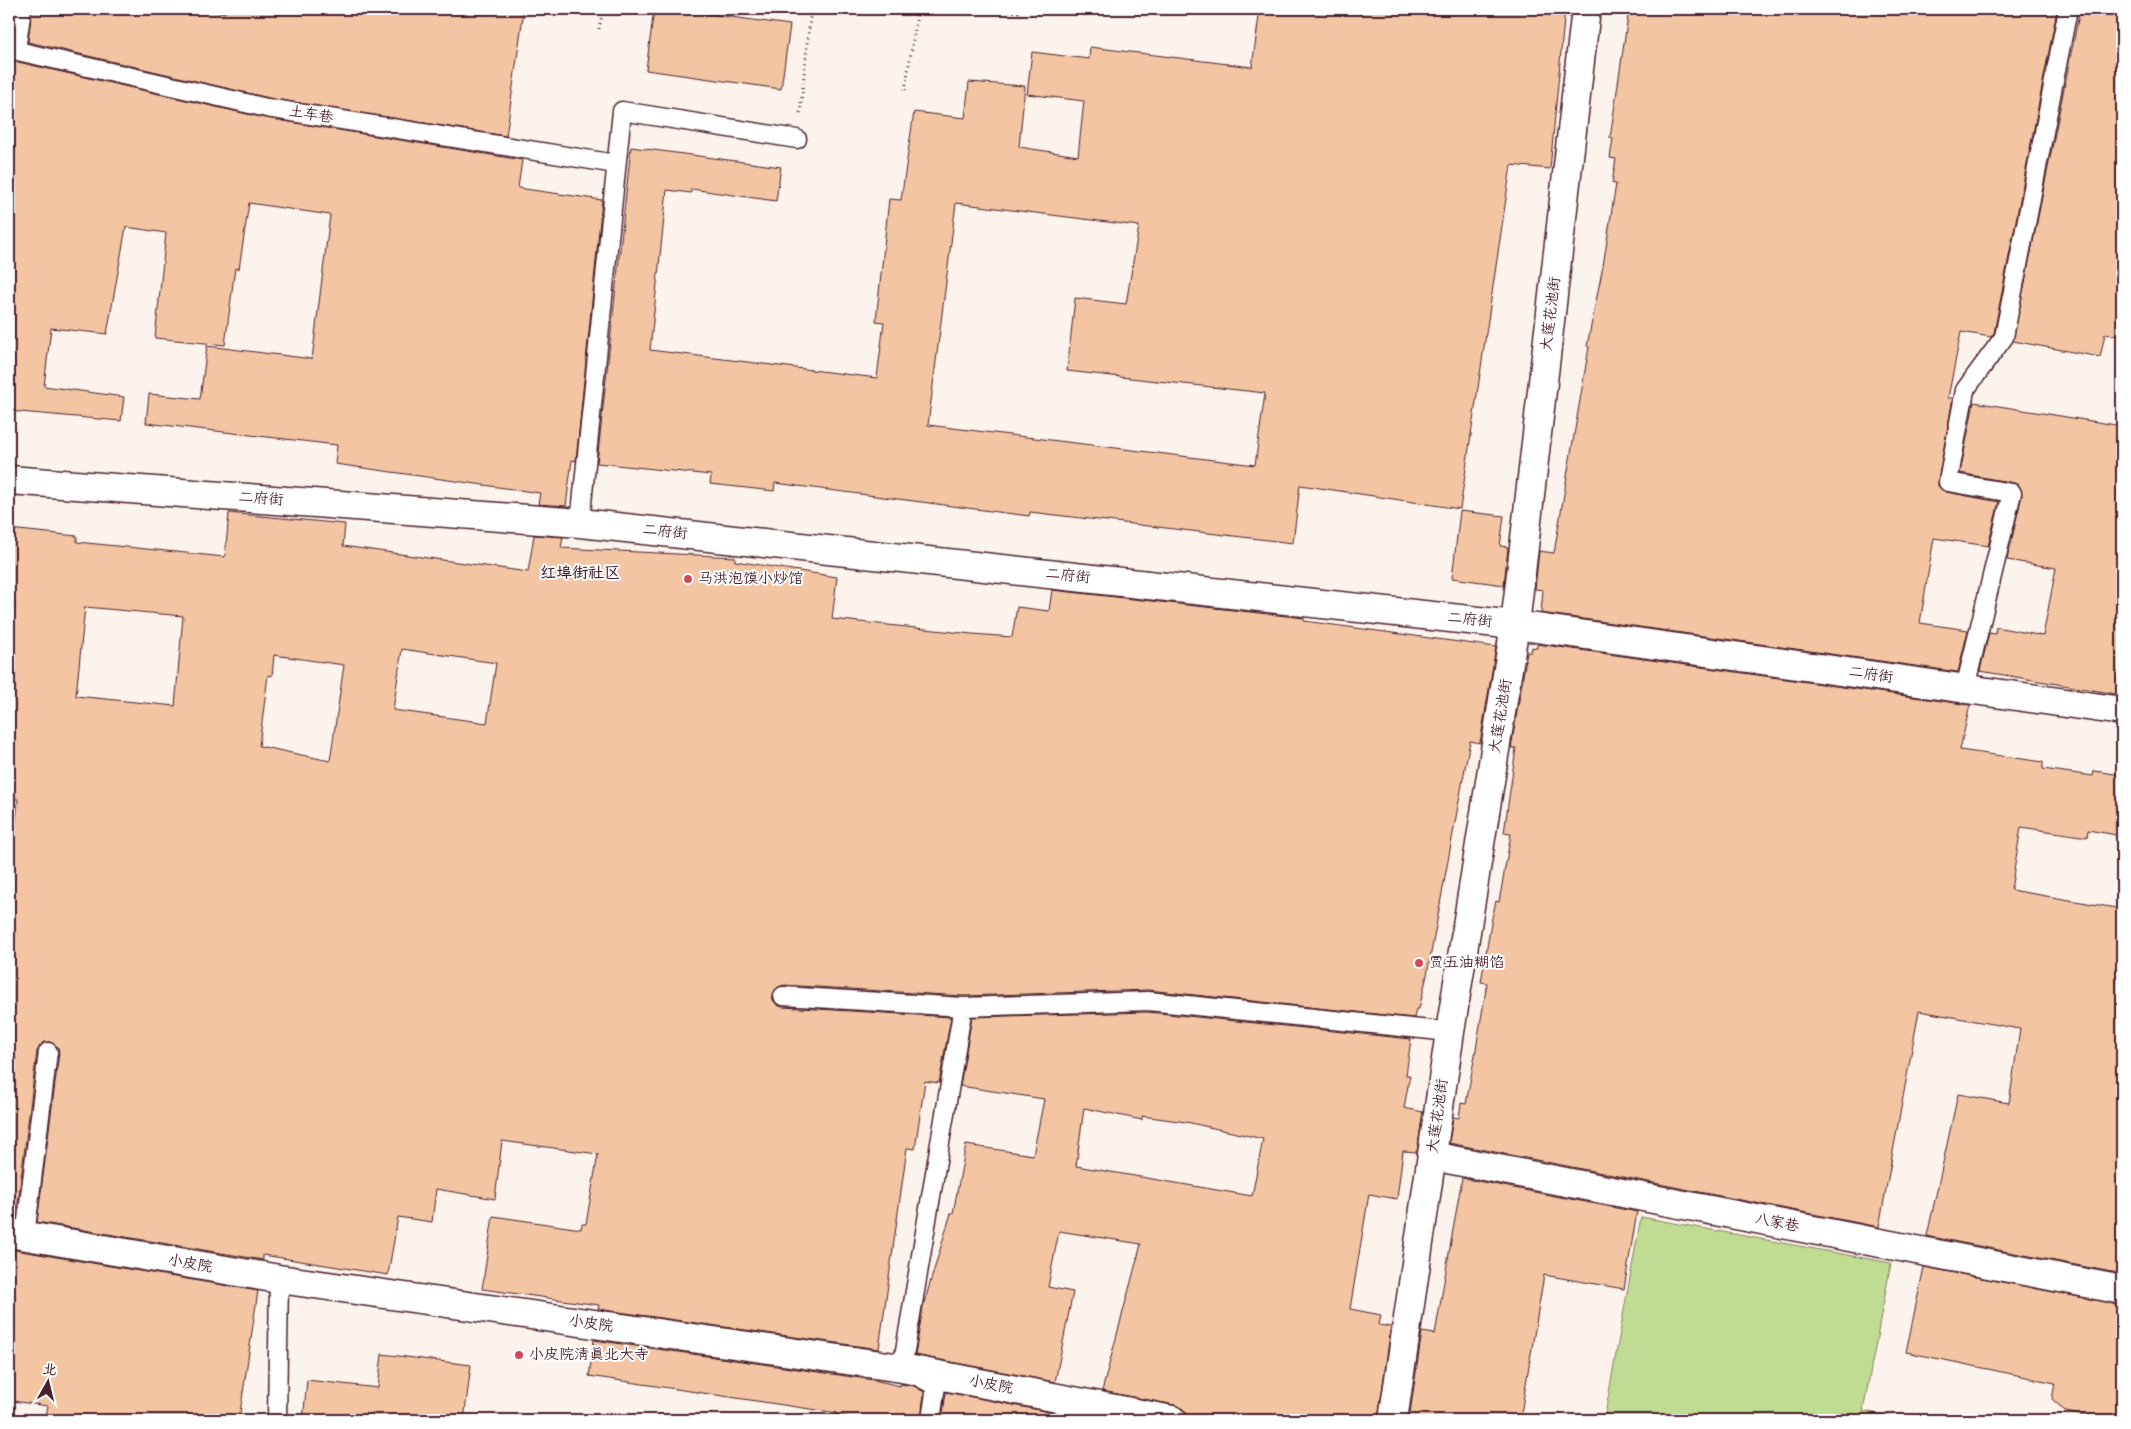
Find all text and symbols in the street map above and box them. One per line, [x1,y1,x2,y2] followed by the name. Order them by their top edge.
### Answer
[287,102,335,128] street label: 土车巷
[1537,276,1565,352] street label: 大莲花池街
[238,487,284,511] street label: 二府街
[642,520,688,544] street label: 二府街
[540,563,620,584] district label: 红埠街社区
[1045,564,1091,588] street label: 二府街
[698,569,803,589] place label: 马洪泡馍小炒馆
[682,573,694,585] marker: 马洪泡馍小炒馆
[1447,608,1493,632] street label: 二府街
[1847,662,1895,688] street label: 二府街
[1485,677,1517,755] street label: 大莲花池街
[1429,953,1504,973] place label: 贾五油糊馅
[1413,957,1425,969] marker: 贾五油糊馅
[1423,1077,1453,1155] street label: 大莲花池街
[1753,1209,1801,1237] street label: 八家巷
[166,1250,214,1278] street label: 小皮院
[567,1311,615,1337] street label: 小皮院
[529,1345,649,1365] place label: 小皮院清真北大寺
[513,1349,525,1361] marker: 小皮院清真北大寺
[22,1356,72,1406] north arrow
[41,1360,58,1380] text: 北
[967,1371,1015,1399] street label: 小皮院

